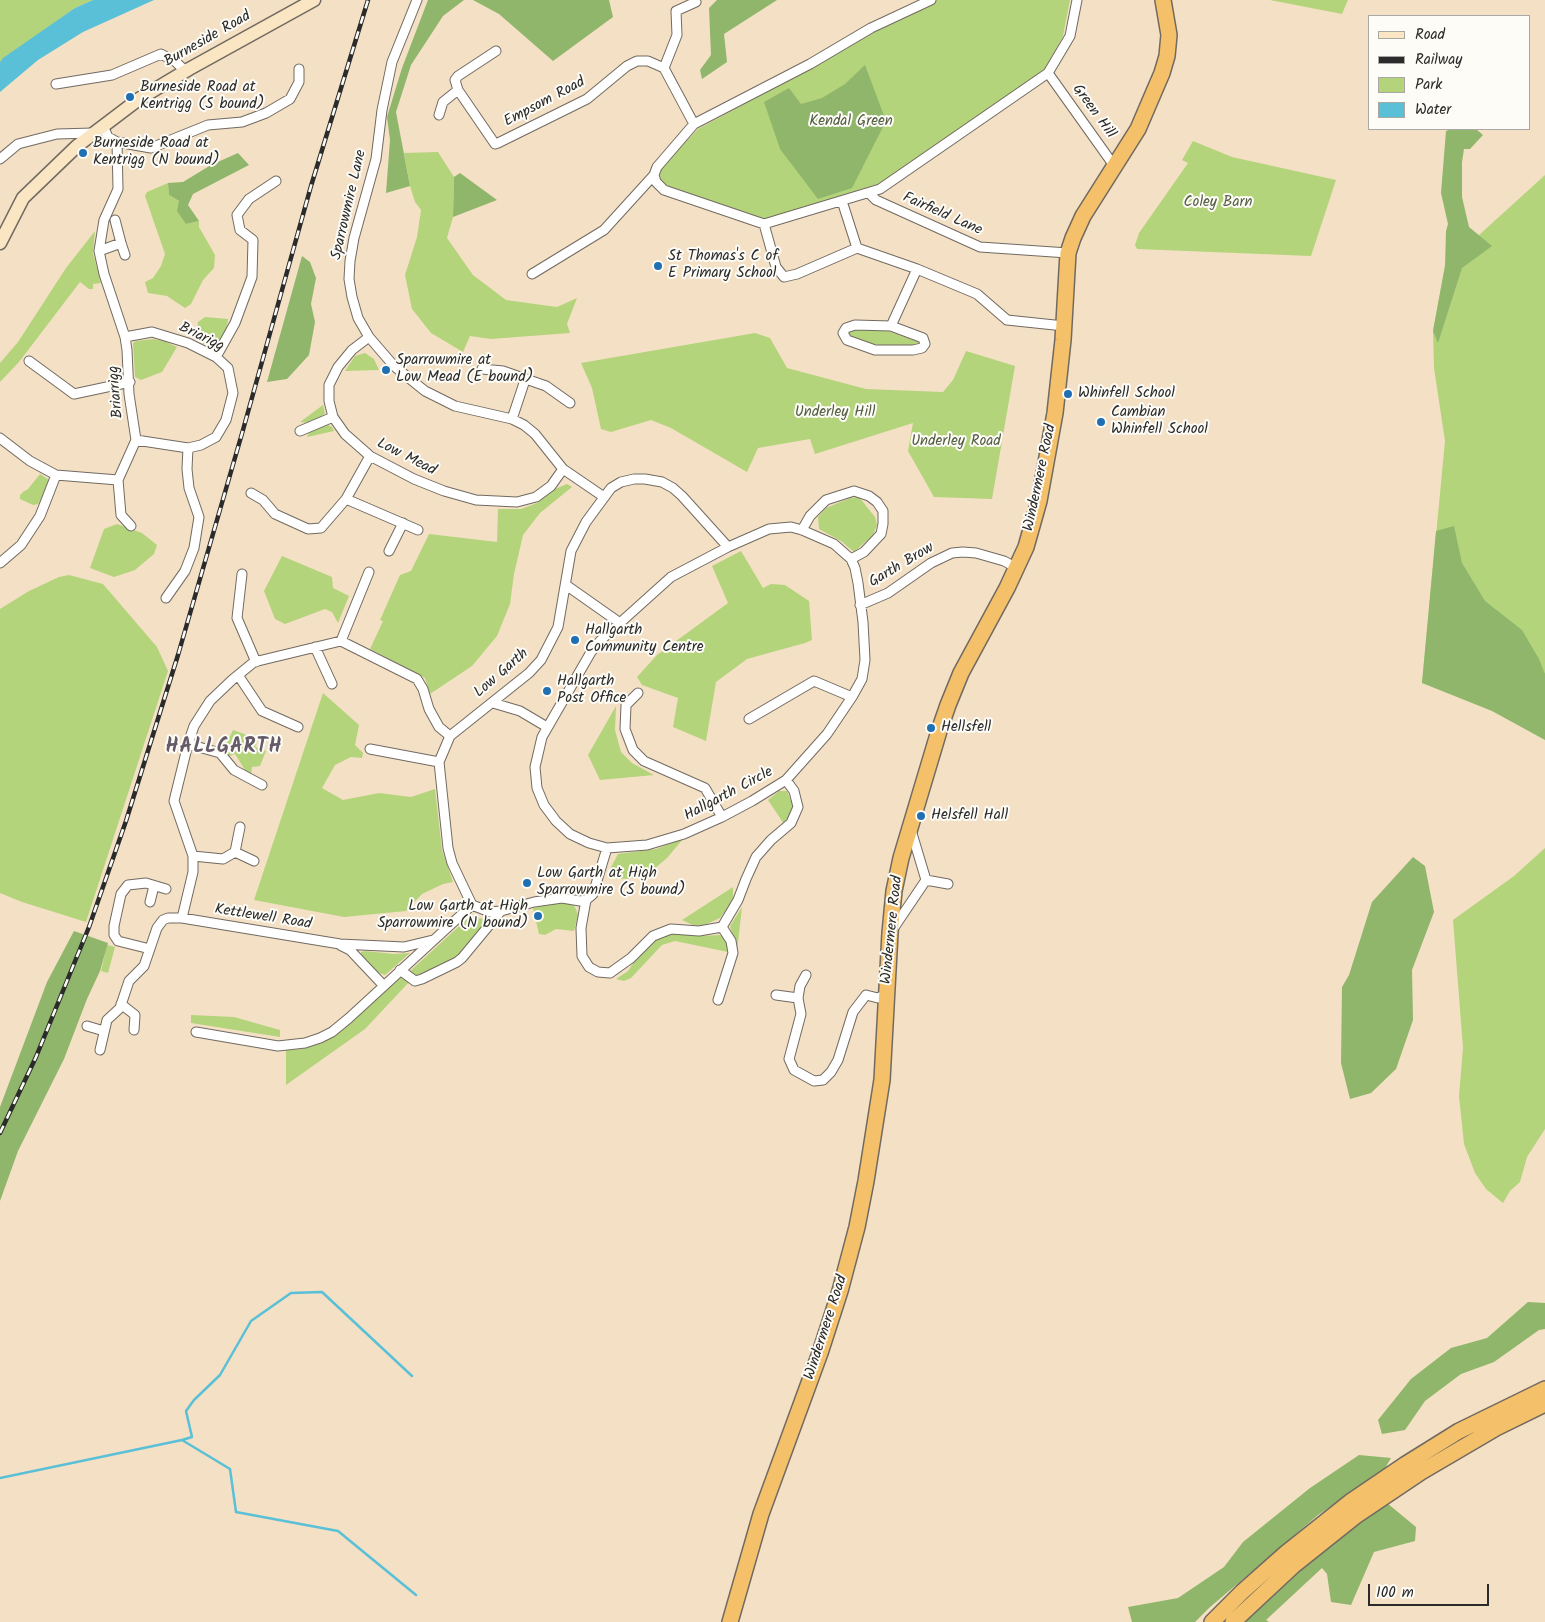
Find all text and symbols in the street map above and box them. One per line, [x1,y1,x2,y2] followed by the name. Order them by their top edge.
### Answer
[162,8,254,72] street label: Burneside Road
[1368,15,1530,130] legend
[1415,23,1445,47] text: Road
[1415,48,1462,72] text: Railway
[1415,73,1442,97] text: Park
[501,74,589,132] street label: Empsom Road
[140,79,264,114] place label: Burneside Road at Kentrigg (S bound)
[1067,81,1119,143] street label: Green Hill
[124,91,136,103] marker: Burneside Road at Kentrigg (S bound)
[1415,98,1451,122] text: Water
[809,113,893,131] park label: Kendal Green
[93,135,220,170] place label: Burneside Road at Kentrigg (N bound)
[77,147,89,159] marker: Burneside Road at Kentrigg (N bound)
[329,148,371,262] street label: Sparrowmire Lane
[899,189,985,241] street label: Fairfield Lane
[1184,194,1252,212] park label: Coley Barn
[668,248,778,283] place label: St Thomas's C of E Primary School
[652,260,664,272] marker: St Thomas's C of E Primary School
[176,319,226,357] street label: Briarigg
[396,352,533,387] place label: Sparrowmire at Low Mead (E bound)
[380,364,392,376] marker: Sparrowmire at Low Mead (E bound)
[106,365,128,419] street label: Briarrigg
[1078,385,1175,403] place label: Whinfell School
[1062,388,1074,400] marker: Whinfell School
[795,404,875,422] park label: Underley Hill
[1111,404,1208,439] place label: Cambian Whinfell School
[1095,416,1107,428] marker: Cambian Whinfell School
[1021,423,1061,533] street label: Windermere Road
[911,433,1001,451] park label: Underley Road
[373,435,439,481] street label: Low Mead
[866,540,938,592] street label: Garth Brow
[585,622,704,657] place label: Hallgarth Community Centre
[569,634,581,646] marker: Hallgarth Community Centre
[471,646,533,702] street label: Low Garth
[557,673,626,708] place label: Hallgarth Post Office
[541,685,553,697] marker: Hallgarth Post Office
[941,719,991,737] place label: Hellsfell
[925,722,937,734] marker: Hellsfell
[164,737,284,761] district label: HALLGARTH
[681,764,777,826] street label: Hallgarth Circle
[931,807,1008,825] place label: Helsfell Hall
[915,810,927,822] marker: Helsfell Hall
[537,865,685,900] place label: Low Garth at High Sparrowmire (S bound)
[878,875,908,985] street label: Windermere Road
[521,877,533,889] marker: Low Garth at High Sparrowmire (S bound)
[377,898,528,933] place label: Low Garth at High Sparrowmire (N bound)
[213,901,313,935] street label: Kettlewell Road
[532,910,544,922] marker: Low Garth at High Sparrowmire (N bound)
[802,1273,852,1383] street label: Windermere Road
[1370,1574,1491,1606] scale bar
[1376,1581,1414,1605] text: 100 m

